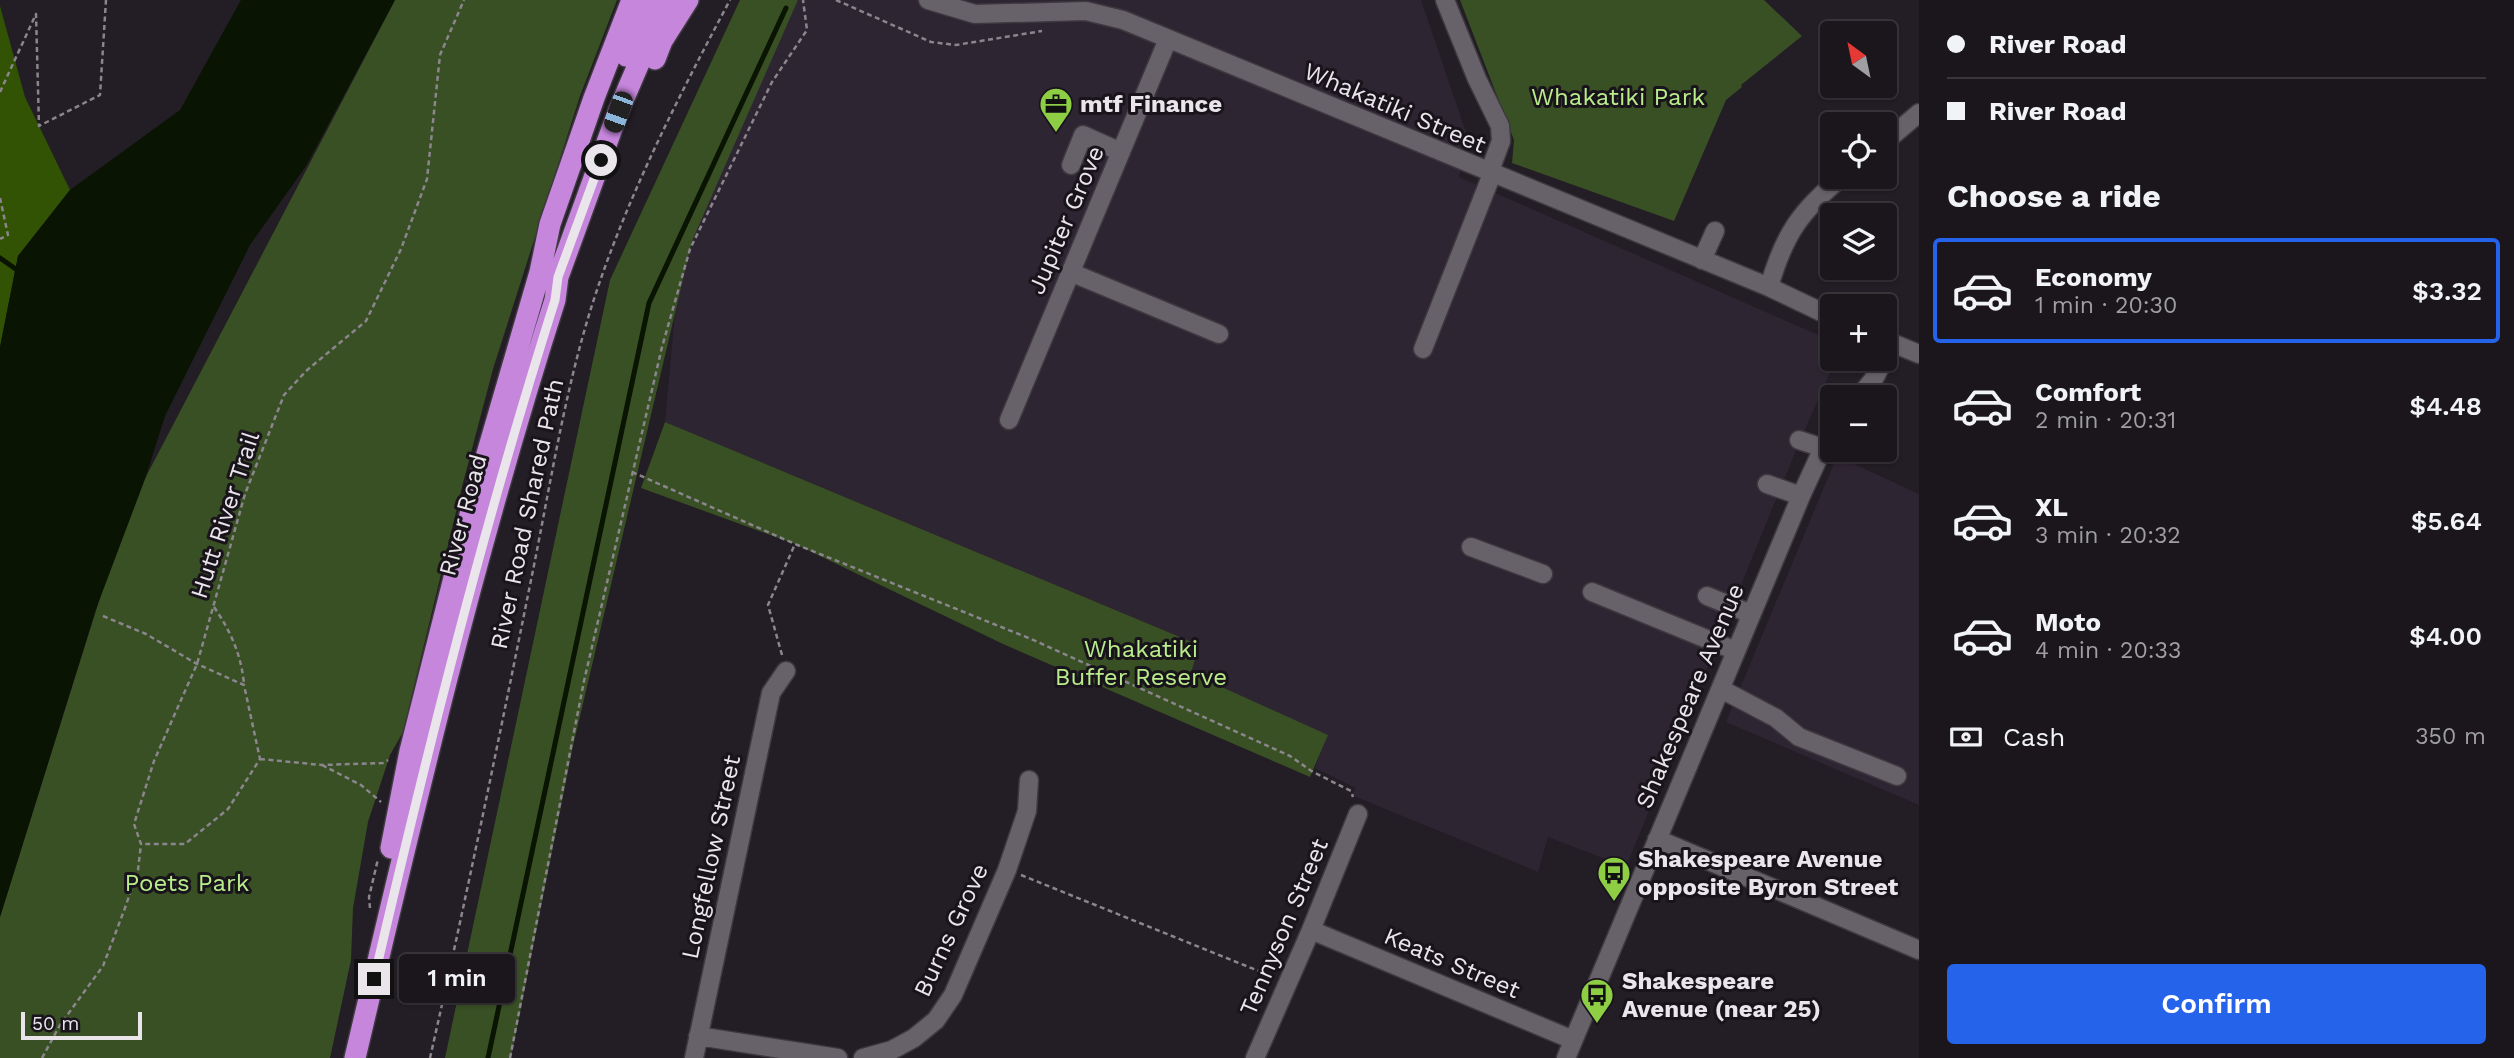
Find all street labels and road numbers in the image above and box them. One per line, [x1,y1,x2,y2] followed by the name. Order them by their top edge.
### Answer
[1300,57,1490,159] street label: Whakatiki Street
[1022,142,1110,298] street label: Jupiter Grove
[485,376,569,652] street label: River Road Shared Path
[185,427,265,602] street label: Hutt River Trail
[433,451,493,579] street label: River Road
[1630,579,1750,813] street label: Shakespeare Avenue
[676,753,746,961] street label: Longfellow Street
[1234,834,1334,1020] street label: Tennyson Street
[908,859,994,1001] street label: Burns Grove
[1380,922,1524,1004] street label: Keats Street

